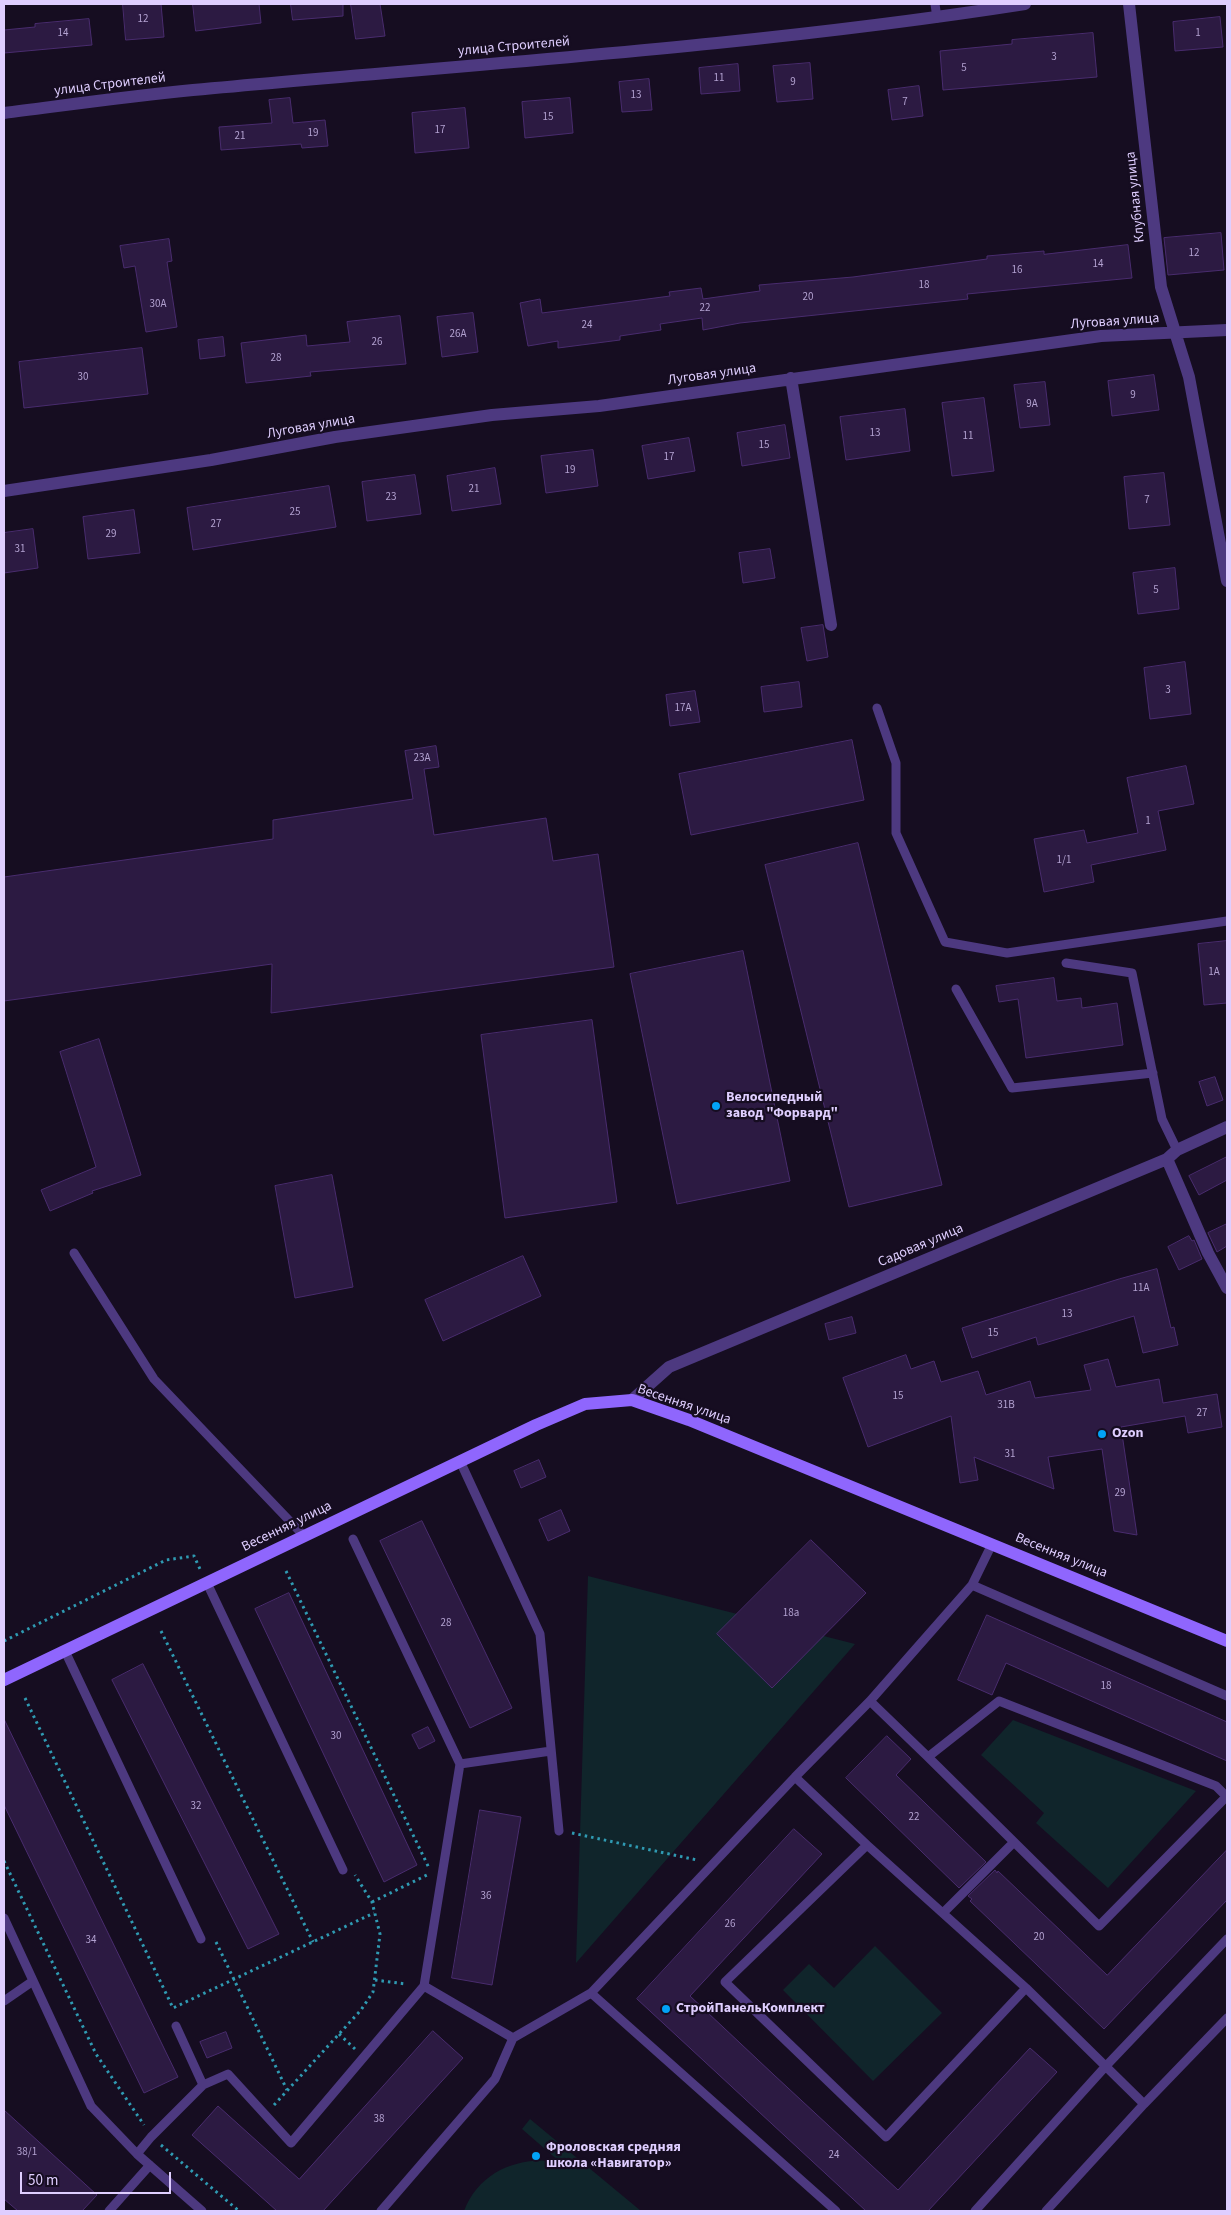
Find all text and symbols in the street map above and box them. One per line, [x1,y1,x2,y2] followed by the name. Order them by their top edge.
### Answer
[138,13,148,27] house number: 12
[58,27,68,41] house number: 14
[1195,27,1201,41] house number: 1
[457,34,571,60] street label: улица Строителей
[1051,51,1057,65] house number: 3
[961,62,967,76] house number: 5
[53,70,167,100] street label: улица Строителей
[714,72,724,86] house number: 11
[790,76,796,90] house number: 9
[631,89,641,103] house number: 13
[902,96,908,110] house number: 7
[543,111,553,125] house number: 15
[435,124,445,138] house number: 17
[308,127,318,141] house number: 19
[235,130,245,144] house number: 21
[1123,151,1149,243] street label: Клубная улица
[1189,247,1199,261] house number: 12
[1093,258,1103,272] house number: 14
[1012,264,1022,278] house number: 16
[919,279,929,293] house number: 18
[803,291,813,305] house number: 20
[150,298,166,312] house number: 30А
[700,302,710,316] house number: 22
[1070,311,1160,333] street label: Луговая улица
[582,319,592,333] house number: 24
[450,328,466,342] house number: 26А
[372,336,382,350] house number: 26
[271,352,281,366] house number: 28
[667,360,757,390] street label: Луговая улица
[78,371,88,385] house number: 30
[1130,389,1136,403] house number: 9
[1026,398,1038,412] house number: 9А
[266,411,356,443] street label: Луговая улица
[870,427,880,441] house number: 13
[963,430,973,444] house number: 11
[759,439,769,453] house number: 15
[664,451,674,465] house number: 17
[565,464,575,478] house number: 19
[469,483,479,497] house number: 21
[386,491,396,505] house number: 23
[1144,494,1150,508] house number: 7
[290,506,300,520] house number: 25
[211,518,221,532] house number: 27
[106,528,116,542] house number: 29
[15,543,25,557] house number: 31
[1153,584,1159,598] house number: 5
[1165,684,1171,698] house number: 3
[675,702,691,716] house number: 17А
[414,752,430,766] house number: 23А
[1145,815,1151,829] house number: 1
[1057,854,1071,868] house number: 1/1
[1208,966,1220,980] house number: 1А
[726,1090,838,1122] place label: Велосипедный завод "Форвард"
[710,1100,722,1112] marker: Велосипедный завод "Форвард"
[876,1220,966,1272] street label: Садовая улица
[1133,1282,1149,1296] house number: 11А
[1062,1308,1072,1322] house number: 13
[988,1327,998,1341] house number: 15
[635,1381,733,1429] street label: Весенняя улица
[893,1390,903,1404] house number: 15
[997,1399,1015,1413] house number: 31В
[1197,1407,1207,1421] house number: 27
[1112,1426,1143,1442] place label: Ozon
[1096,1428,1108,1440] marker: Ozon
[1005,1448,1015,1462] house number: 31
[1115,1487,1125,1501] house number: 29
[239,1498,335,1556] street label: Весенняя улица
[1012,1530,1110,1582] street label: Весенняя улица
[783,1607,799,1621] house number: 18а
[441,1617,451,1631] house number: 28
[1101,1680,1111,1694] house number: 18
[331,1730,341,1744] house number: 30
[191,1800,201,1814] house number: 32
[909,1811,919,1825] house number: 22
[481,1890,491,1904] house number: 36
[725,1918,735,1932] house number: 26
[1034,1931,1044,1945] house number: 20
[86,1934,96,1948] house number: 34
[676,2001,825,2017] place label: СтройПанельКомплект
[660,2003,672,2015] marker: СтройПанельКомплект
[374,2113,384,2127] house number: 38
[546,2140,681,2172] place label: Фроловская средняя школа «Навигатор»
[17,2146,37,2160] house number: 38/1
[829,2149,839,2163] house number: 24
[530,2150,542,2162] marker: Фроловская средняя школа «Навигатор»
[22,2162,174,2194] scale bar
[28,2170,58,2191] text: 50 m

